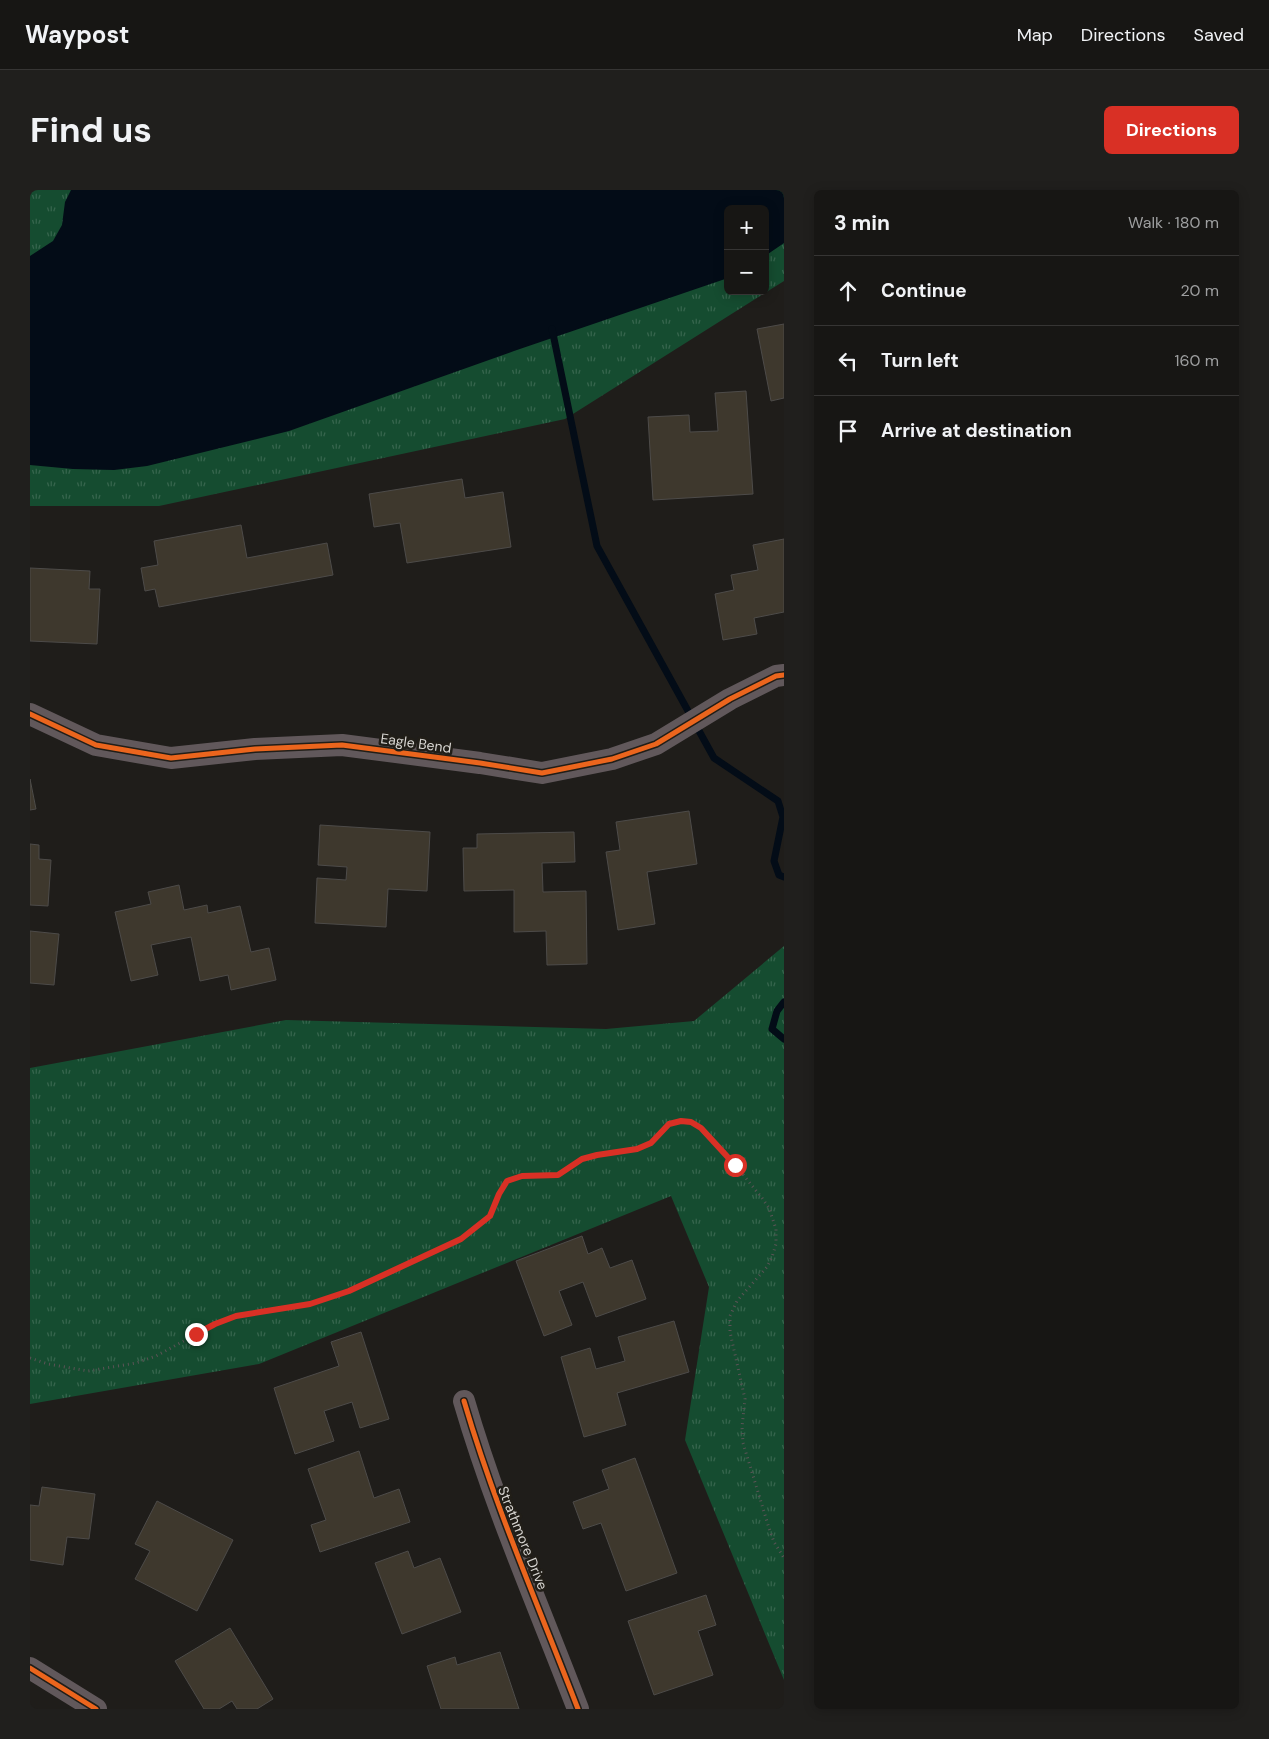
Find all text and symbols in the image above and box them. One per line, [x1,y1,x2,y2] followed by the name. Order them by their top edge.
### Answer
[25,19,129,50] text: Waypost
[1017,23,1053,47] text: Map
[1081,23,1166,47] text: Directions
[1194,23,1244,47] text: Saved
[1104,106,1239,154] button: Directions
[30,107,152,153] text: Find us
[724,205,769,295] map controls
[724,205,769,250] button: +
[834,209,890,237] text: 3 min
[1128,212,1219,233] text: Walk · 180 m
[724,250,769,295] button: −
[834,277,862,305] icon: ahead
[881,278,967,303] text: Continue
[1180,280,1219,301] text: 20 m
[834,347,862,375] icon: left
[881,348,959,373] text: Turn left
[1175,350,1219,371] text: 160 m
[834,417,862,445] icon: arrive
[881,418,1072,443] text: Arrive at destination
[379,729,453,757] street label: Eagle Bend
[724,1154,747,1177] route start
[185,1323,208,1346] route end
[494,1484,552,1593] street label: Strathmore Drive

